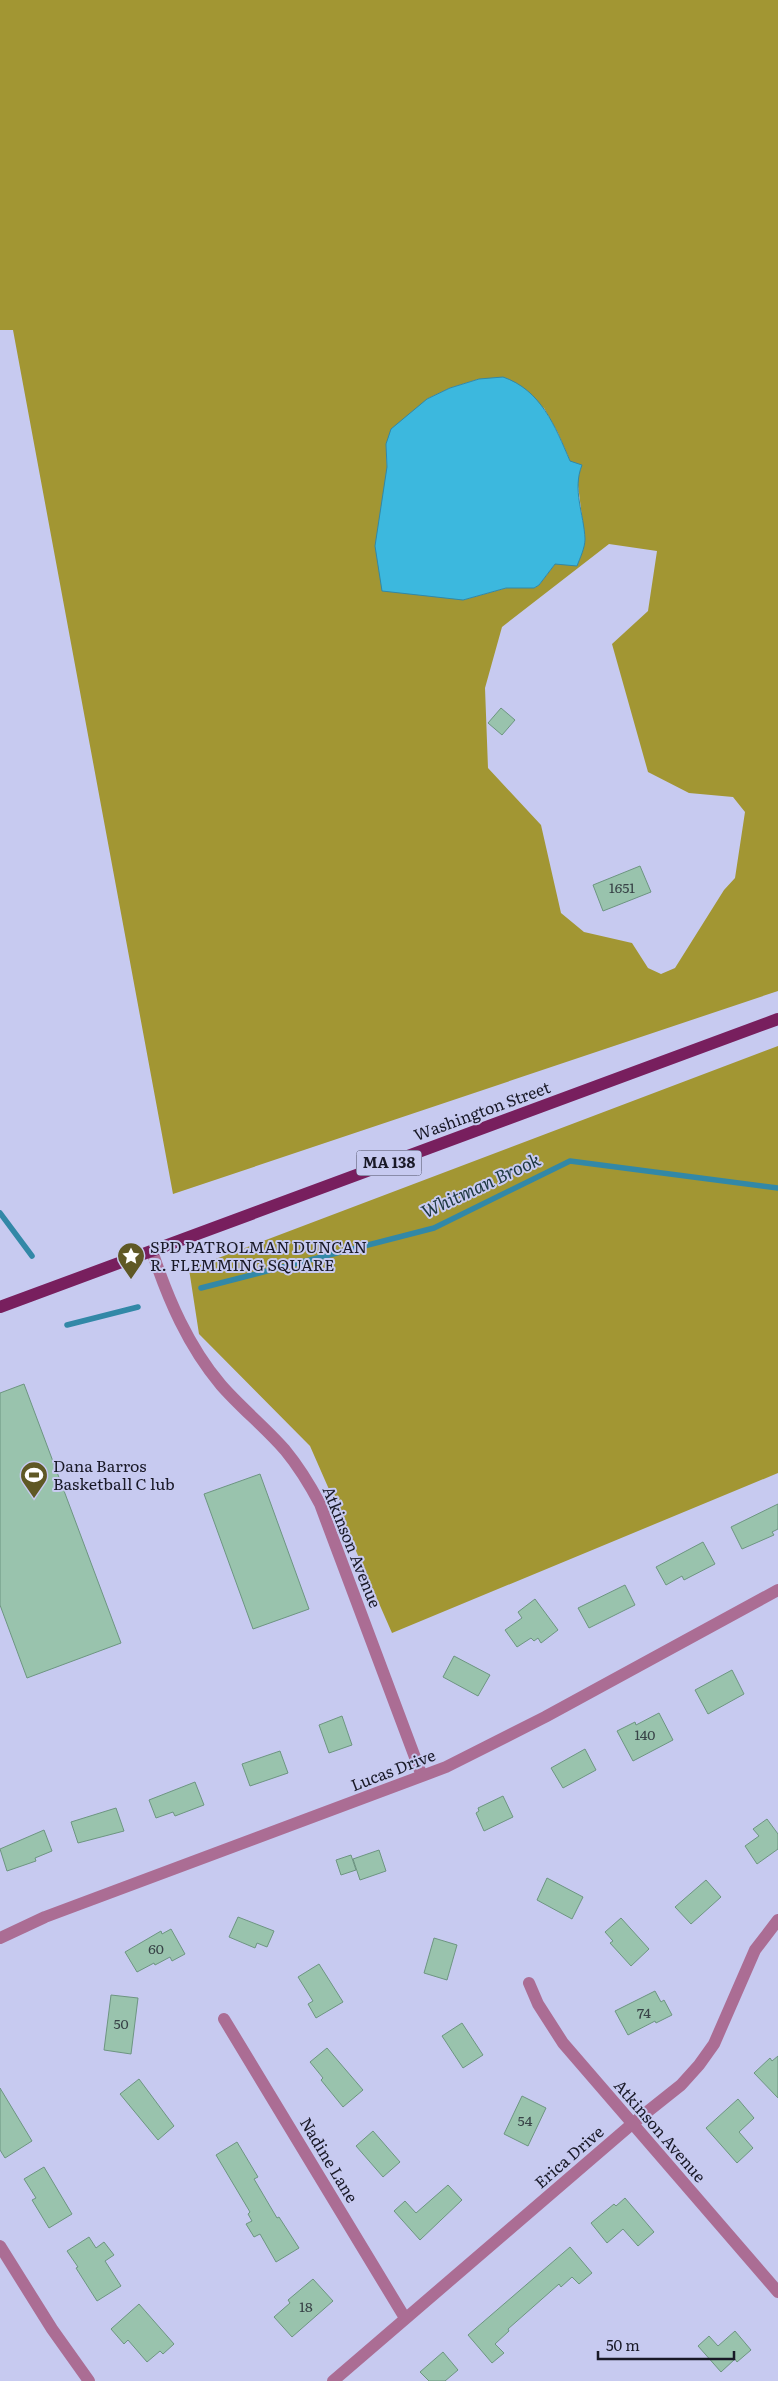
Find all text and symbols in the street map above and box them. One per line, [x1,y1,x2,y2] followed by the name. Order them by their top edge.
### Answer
[609,877,635,897] house number: 1651
[410,1074,554,1146] street label: Washington Street
[416,1145,545,1224] water label: Whitman Brook
[356,1150,422,1176] road number: MA 138
[150,1234,367,1276] place label: SPD PATROLMAN DUNCAN R. FLEMMING SQUARE
[116,1241,146,1280] place icon: SPD PATROLMAN DUNCAN R. FLEMMING SQUARE
[53,1453,175,1495] place label: Dana Barros Basketball C lub
[19,1460,49,1499] sports icon: Dana Barros Basketball C lub
[318,1482,388,1611] street label: Atkinson Avenue
[635,1724,655,1744] house number: 140
[347,1742,438,1796] street label: Lucas Drive
[148,1938,164,1958] house number: 60
[637,2002,651,2022] house number: 74
[113,2013,129,2033] house number: 50
[609,2074,712,2187] street label: Atkinson Avenue
[518,2110,533,2130] house number: 54
[295,2112,365,2207] street label: Nadine Lane
[528,2119,608,2193] street label: Erica Drive
[299,2296,313,2316] house number: 18
[598,2328,734,2360] scale bar
[606,2333,640,2356] text: 50 m

